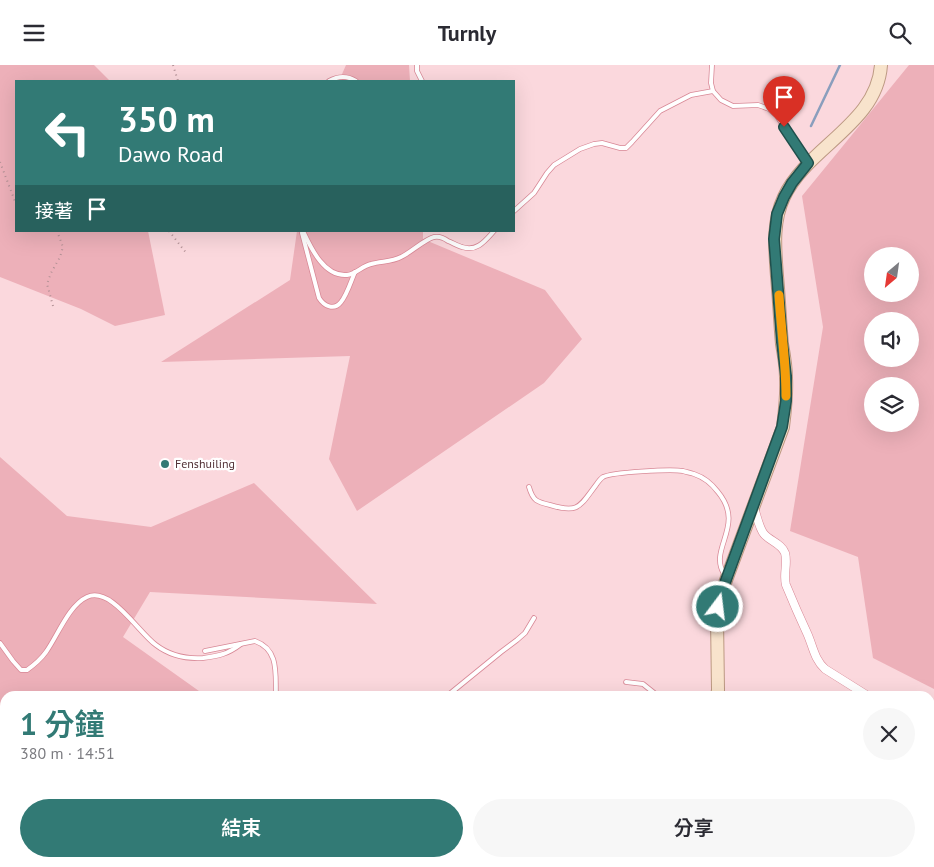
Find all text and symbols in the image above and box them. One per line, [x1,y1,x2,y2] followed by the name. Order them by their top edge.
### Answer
[20,19,48,47] icon: menu
[438,19,496,47] text: Turnly
[886,19,914,47] icon: search
[763,76,805,127] pin
[770,83,798,111] icon: arrive
[118,96,215,142] text: 350 m
[35,100,100,165] icon: left
[118,140,223,168] text: Dawo Road
[83,195,111,223] icon: arrive
[35,199,73,223] text: 接著
[864,247,919,303] north arrow
[864,247,919,432] map controls
[864,312,919,367] button: sound
[864,377,919,432] button: layers
[175,456,235,471] place label: Fenshuiling
[159,458,171,470] marker: Fenshuiling
[691,580,743,632] position arrow
[20,704,105,743] text: 1 分鐘
[863,708,915,760] button: close
[20,743,115,763] text: 380 m · 14:51
[20,799,463,857] button: 結束
[473,799,915,857] button: 分享

